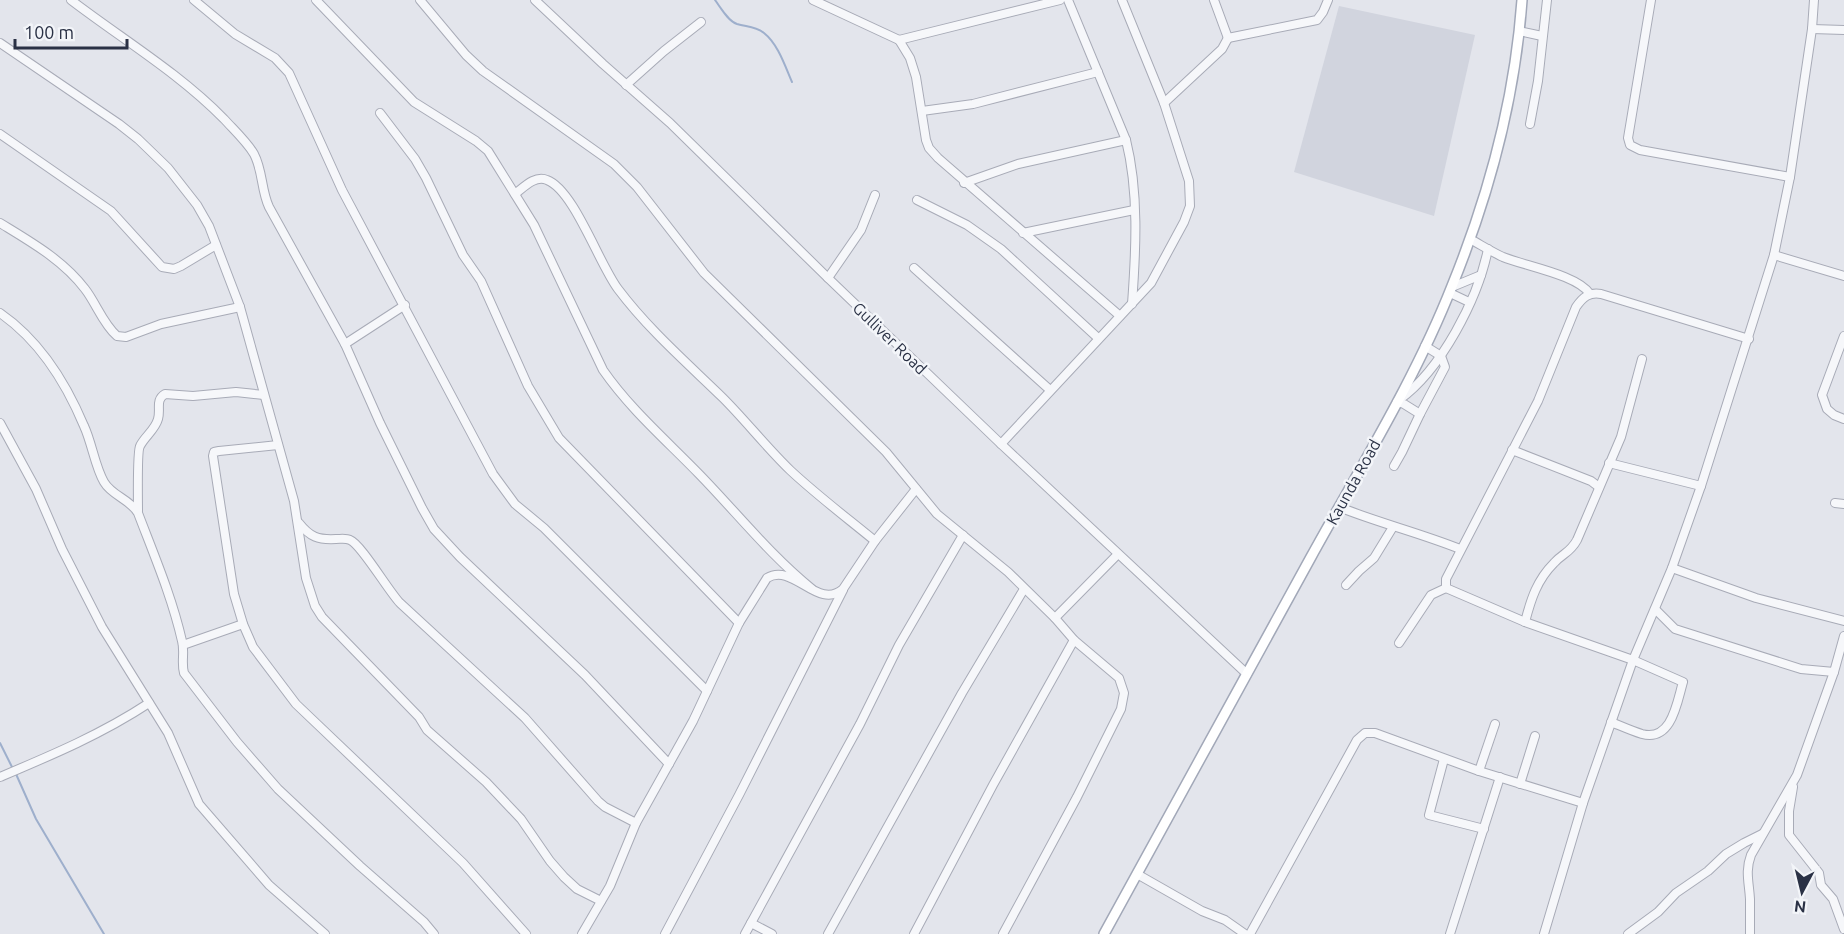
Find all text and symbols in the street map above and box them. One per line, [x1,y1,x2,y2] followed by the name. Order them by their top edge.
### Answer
[15,12,128,50] scale bar
[24,22,74,42] text: 100 m
[850,298,930,378] street label: Gulliver Road
[1322,436,1384,528] street label: Kaunda Road
[1772,862,1832,922] north arrow
[1793,897,1807,917] text: N

